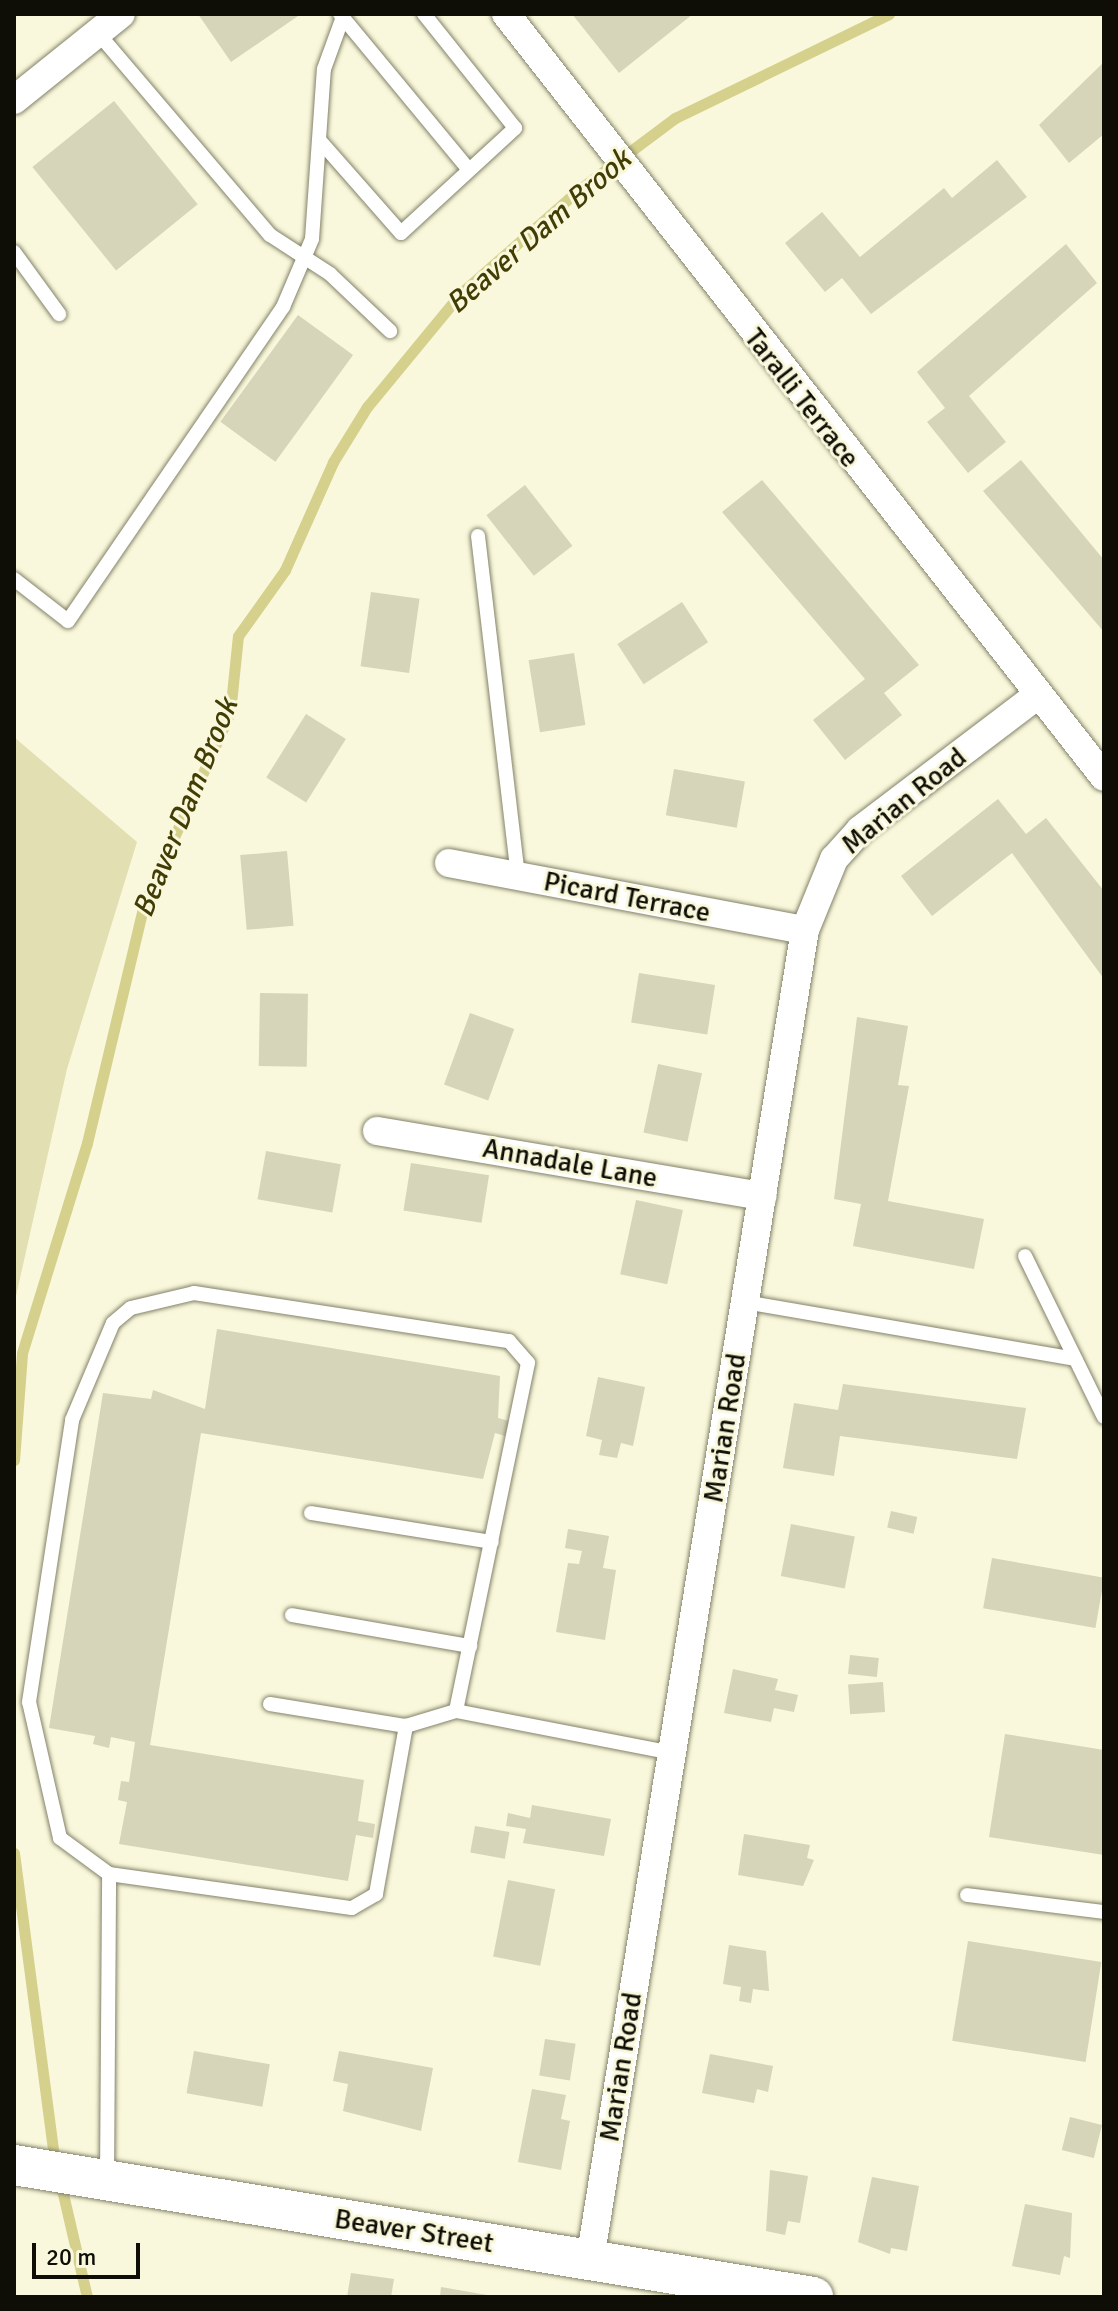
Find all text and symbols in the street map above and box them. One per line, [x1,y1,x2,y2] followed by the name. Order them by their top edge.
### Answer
[439,142,639,322] water label: Beaver Dam Brook
[737,322,867,474] street label: Taralli Terrace
[126,693,246,923] water label: Beaver Dam Brook
[835,741,973,861] street label: Marian Road
[541,864,713,930] street label: Picard Terrace
[480,1131,660,1195] street label: Annadale Lane
[697,1351,753,1505] street label: Marian Road
[593,1990,649,2144] street label: Marian Road
[332,2202,496,2260] street label: Beaver Street
[36,2227,144,2277] scale bar
[46,2242,96,2272] text: 20 m

